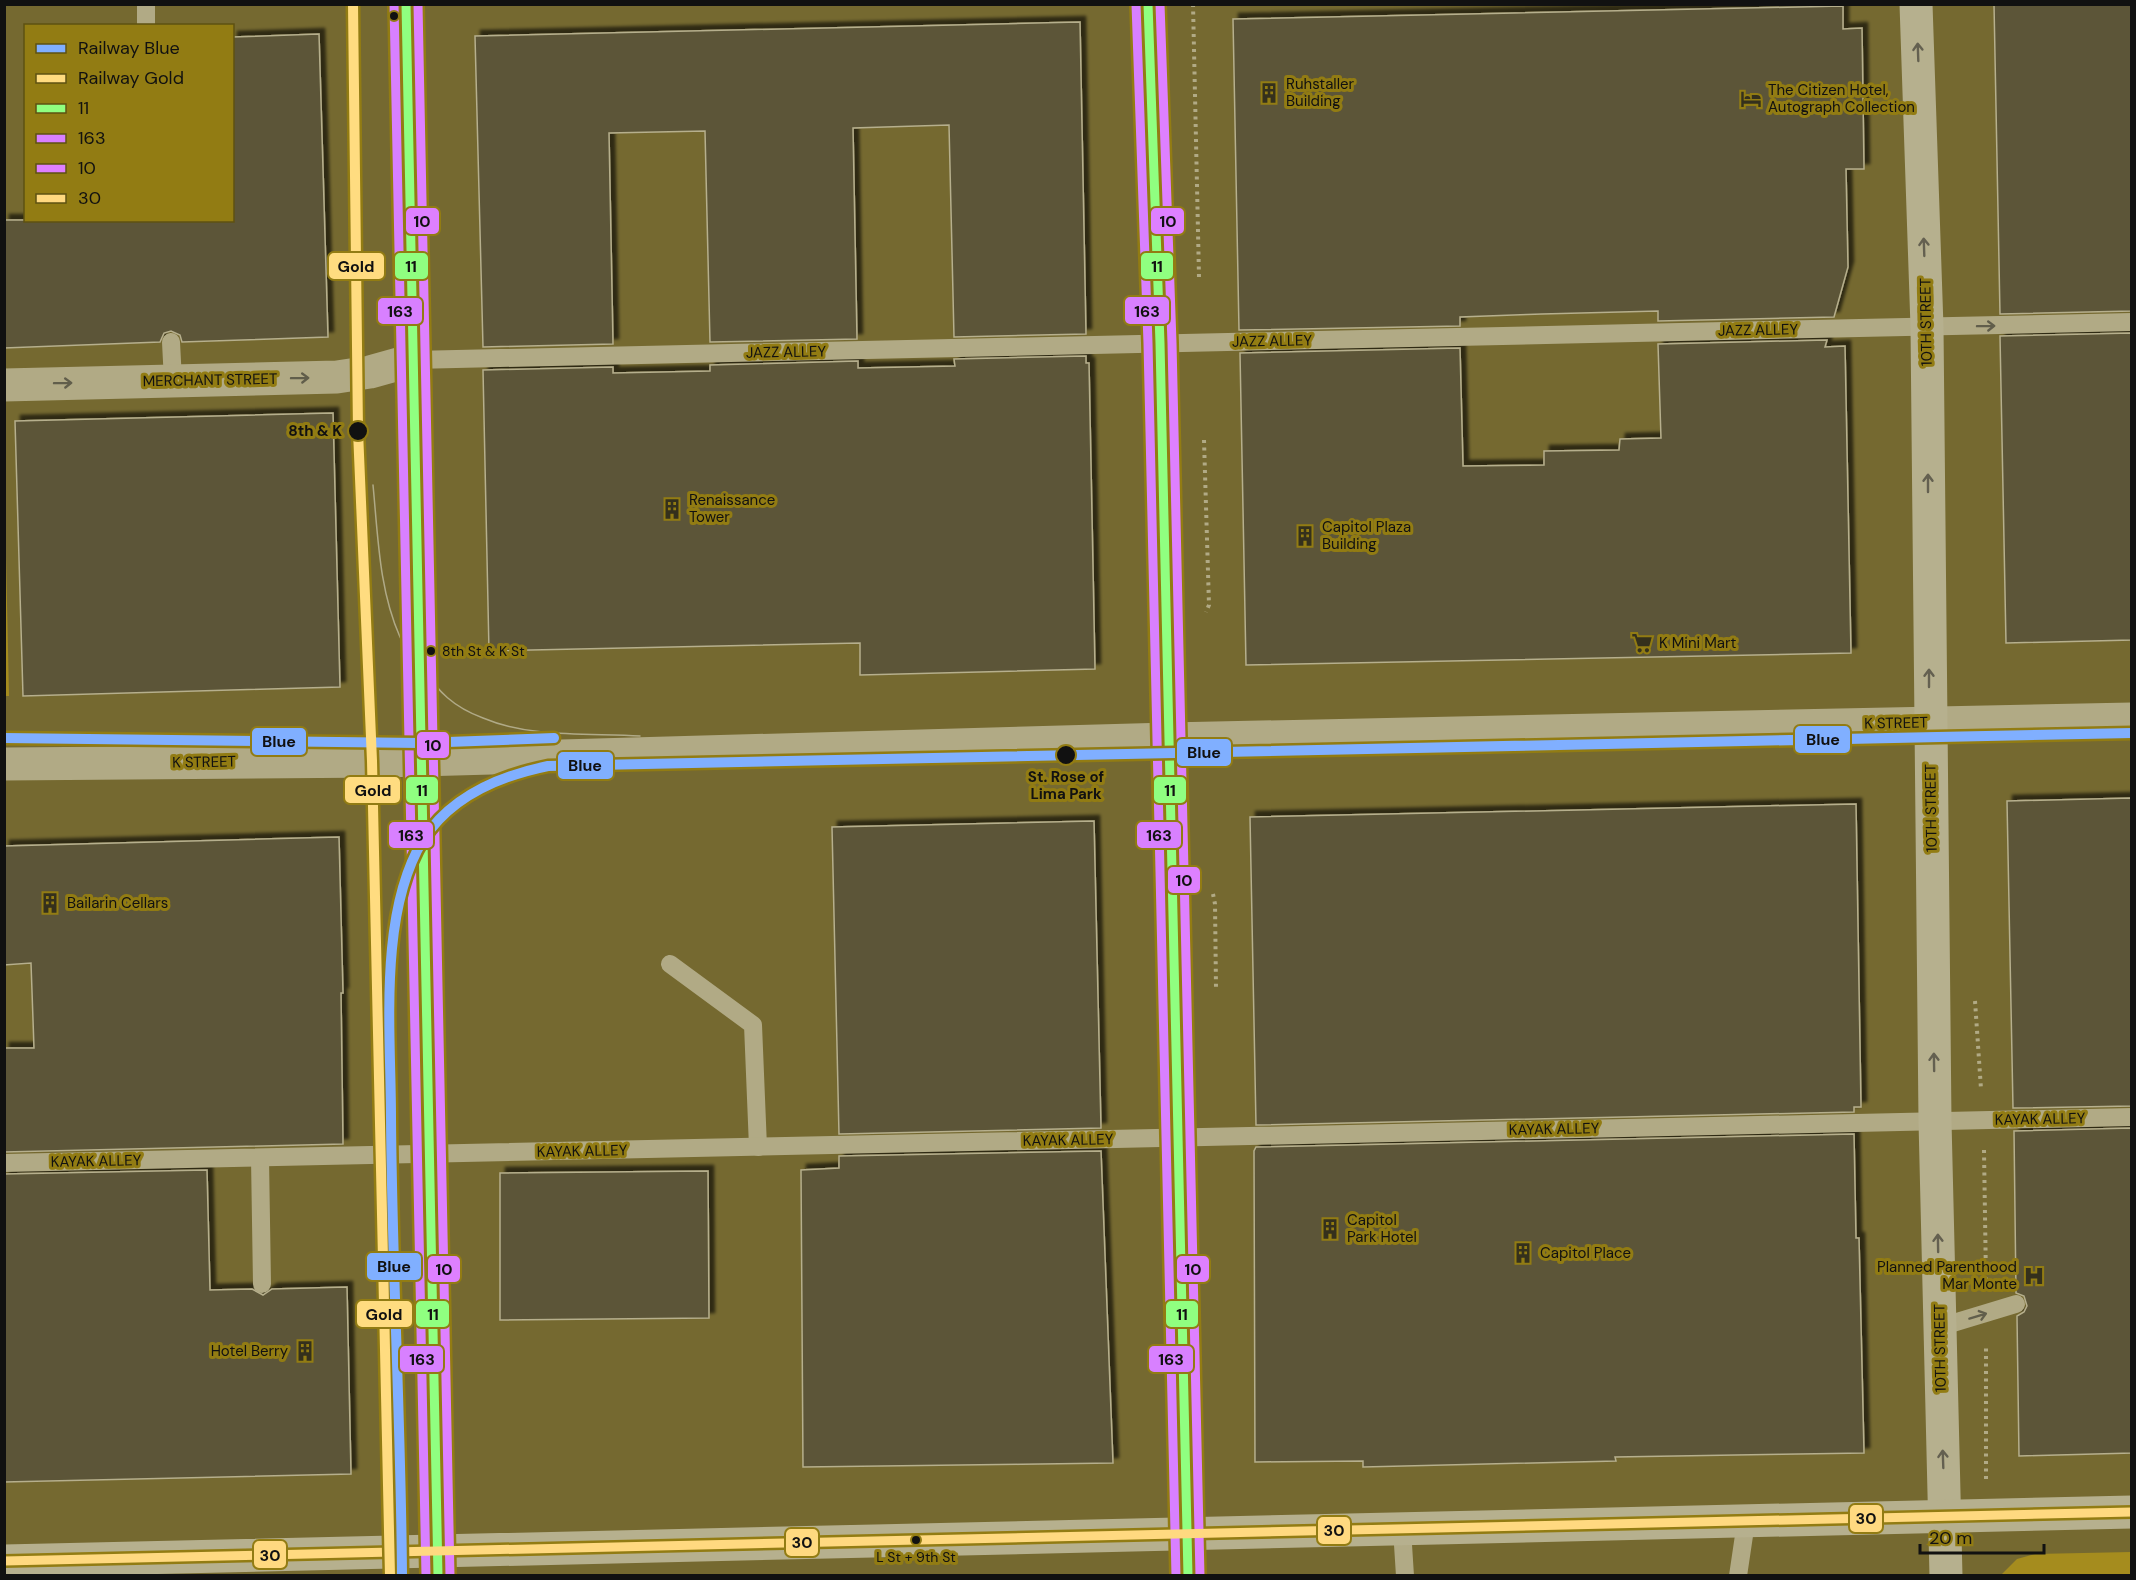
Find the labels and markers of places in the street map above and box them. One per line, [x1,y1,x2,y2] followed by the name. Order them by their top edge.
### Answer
[388,10,400,22] unlabelled marker
[1286,74,1355,111] place label: Ruhstaller Building
[1768,80,1915,117] place label: The Citizen Hotel, Autograph Collection
[1257,81,1281,105] building icon: Ruhstaller Building
[1739,87,1763,111] hotel icon: The Citizen Hotel, Autograph Collection
[347,420,369,442] marker: 8th & K
[288,421,342,441] place label: 8th & K
[689,490,775,527] place label: Renaissance Tower
[660,497,684,521] building icon: Renaissance Tower
[1322,517,1411,554] place label: Capitol Plaza Building
[1293,524,1317,548] building icon: Capitol Plaza Building
[1630,631,1654,655] supermarket icon: K Mini Mart
[1659,633,1736,653] place label: K Mini Mart
[442,642,525,660] place label: 8th St & K St
[425,645,437,657] marker: 8th St & K St
[1055,744,1077,766] marker: St. Rose of Lima Park
[1028,767,1104,804] place label: St. Rose of Lima Park
[38,891,62,915] building icon: Bailarin Cellars
[67,893,168,913] place label: Bailarin Cellars
[1347,1210,1417,1247] place label: Capitol Park Hotel
[1318,1217,1342,1241] building icon: Capitol Park Hotel
[1511,1241,1535,1265] building icon: Capitol Place
[1540,1243,1631,1263] place label: Capitol Place
[1877,1257,2017,1294] place label: Planned Parenthood Mar Monte
[2022,1264,2046,1288] hospital icon: Planned Parenthood Mar Monte
[293,1339,317,1363] building icon: Hotel Berry
[211,1341,289,1361] place label: Hotel Berry
[910,1534,922,1546] marker: L St + 9th St
[876,1548,956,1566] place label: L St + 9th St

